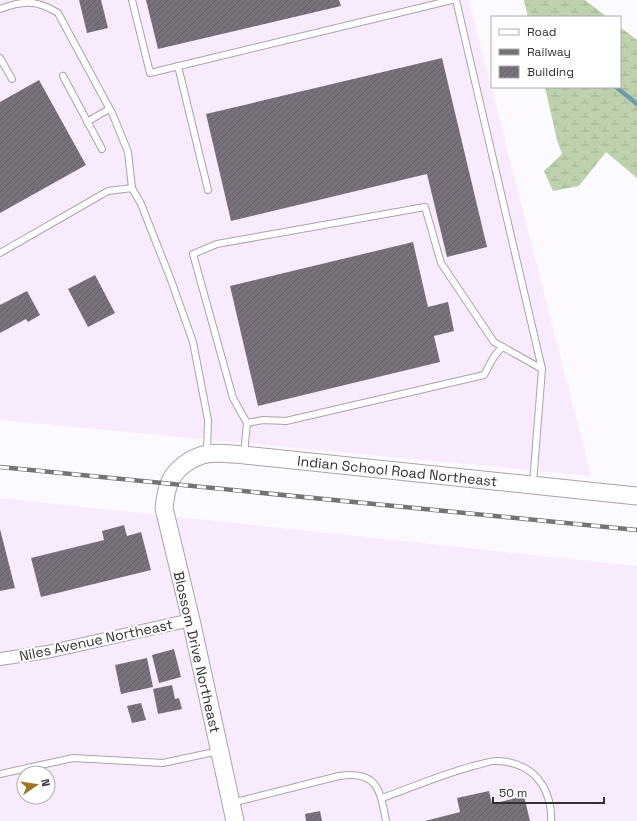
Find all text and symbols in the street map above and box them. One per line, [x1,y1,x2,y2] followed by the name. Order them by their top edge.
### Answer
[491,16,621,88] legend
[527,24,556,40] text: Road
[527,44,571,60] text: Railway
[527,64,574,80] text: Building
[296,452,498,490] street label: Indian School Road Northeast
[170,569,224,735] street label: Blossom Drive Northeast
[18,615,174,665] street label: Niles Avenue Northeast
[16,765,56,805] north arrow
[38,778,53,788] text: N
[493,779,604,805] scale bar
[499,785,527,801] text: 50 m

